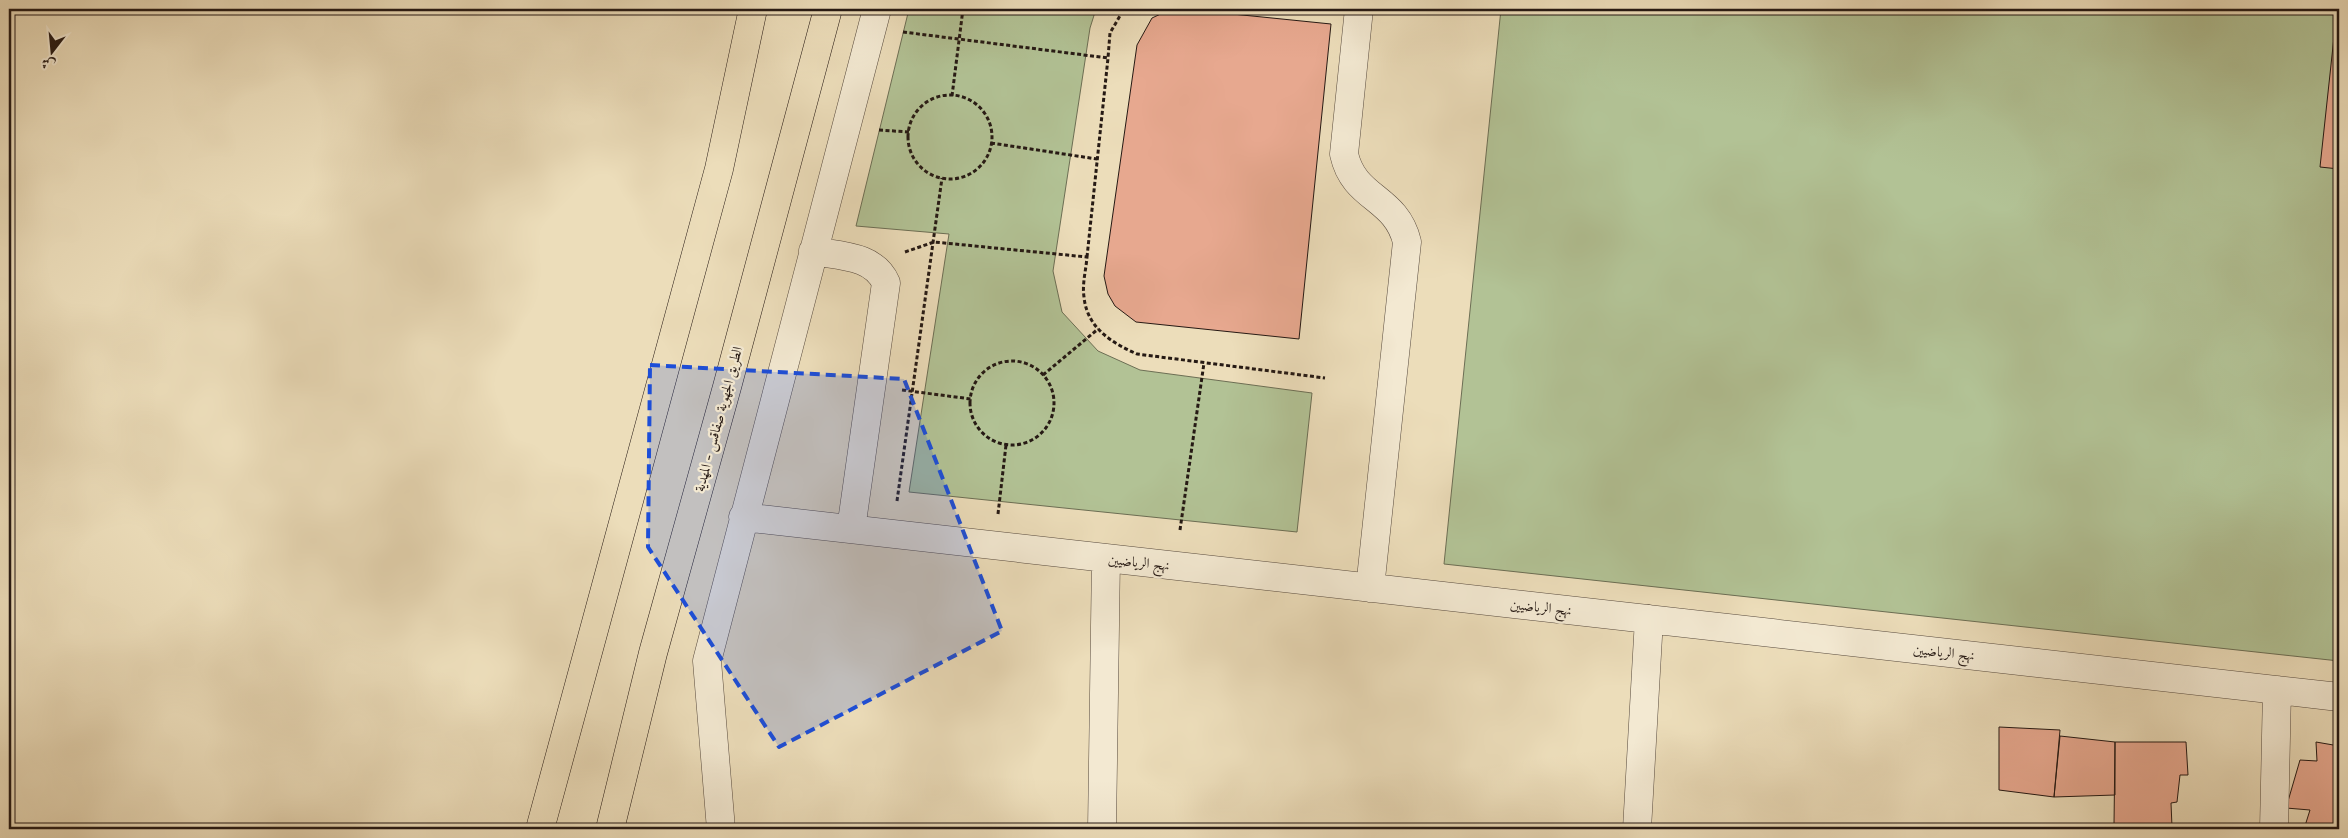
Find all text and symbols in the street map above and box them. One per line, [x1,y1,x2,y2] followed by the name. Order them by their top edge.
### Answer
[28,28,78,78] north arrow
[39,54,58,75] text: ش
[690,344,747,494] street label: الطريق الجهوية صفاقس - المهدية
[1107,550,1171,578] street label: نهج الرياضيين
[1509,595,1573,623] street label: نهج الرياضيين
[1912,640,1976,668] street label: نهج الرياضيين

